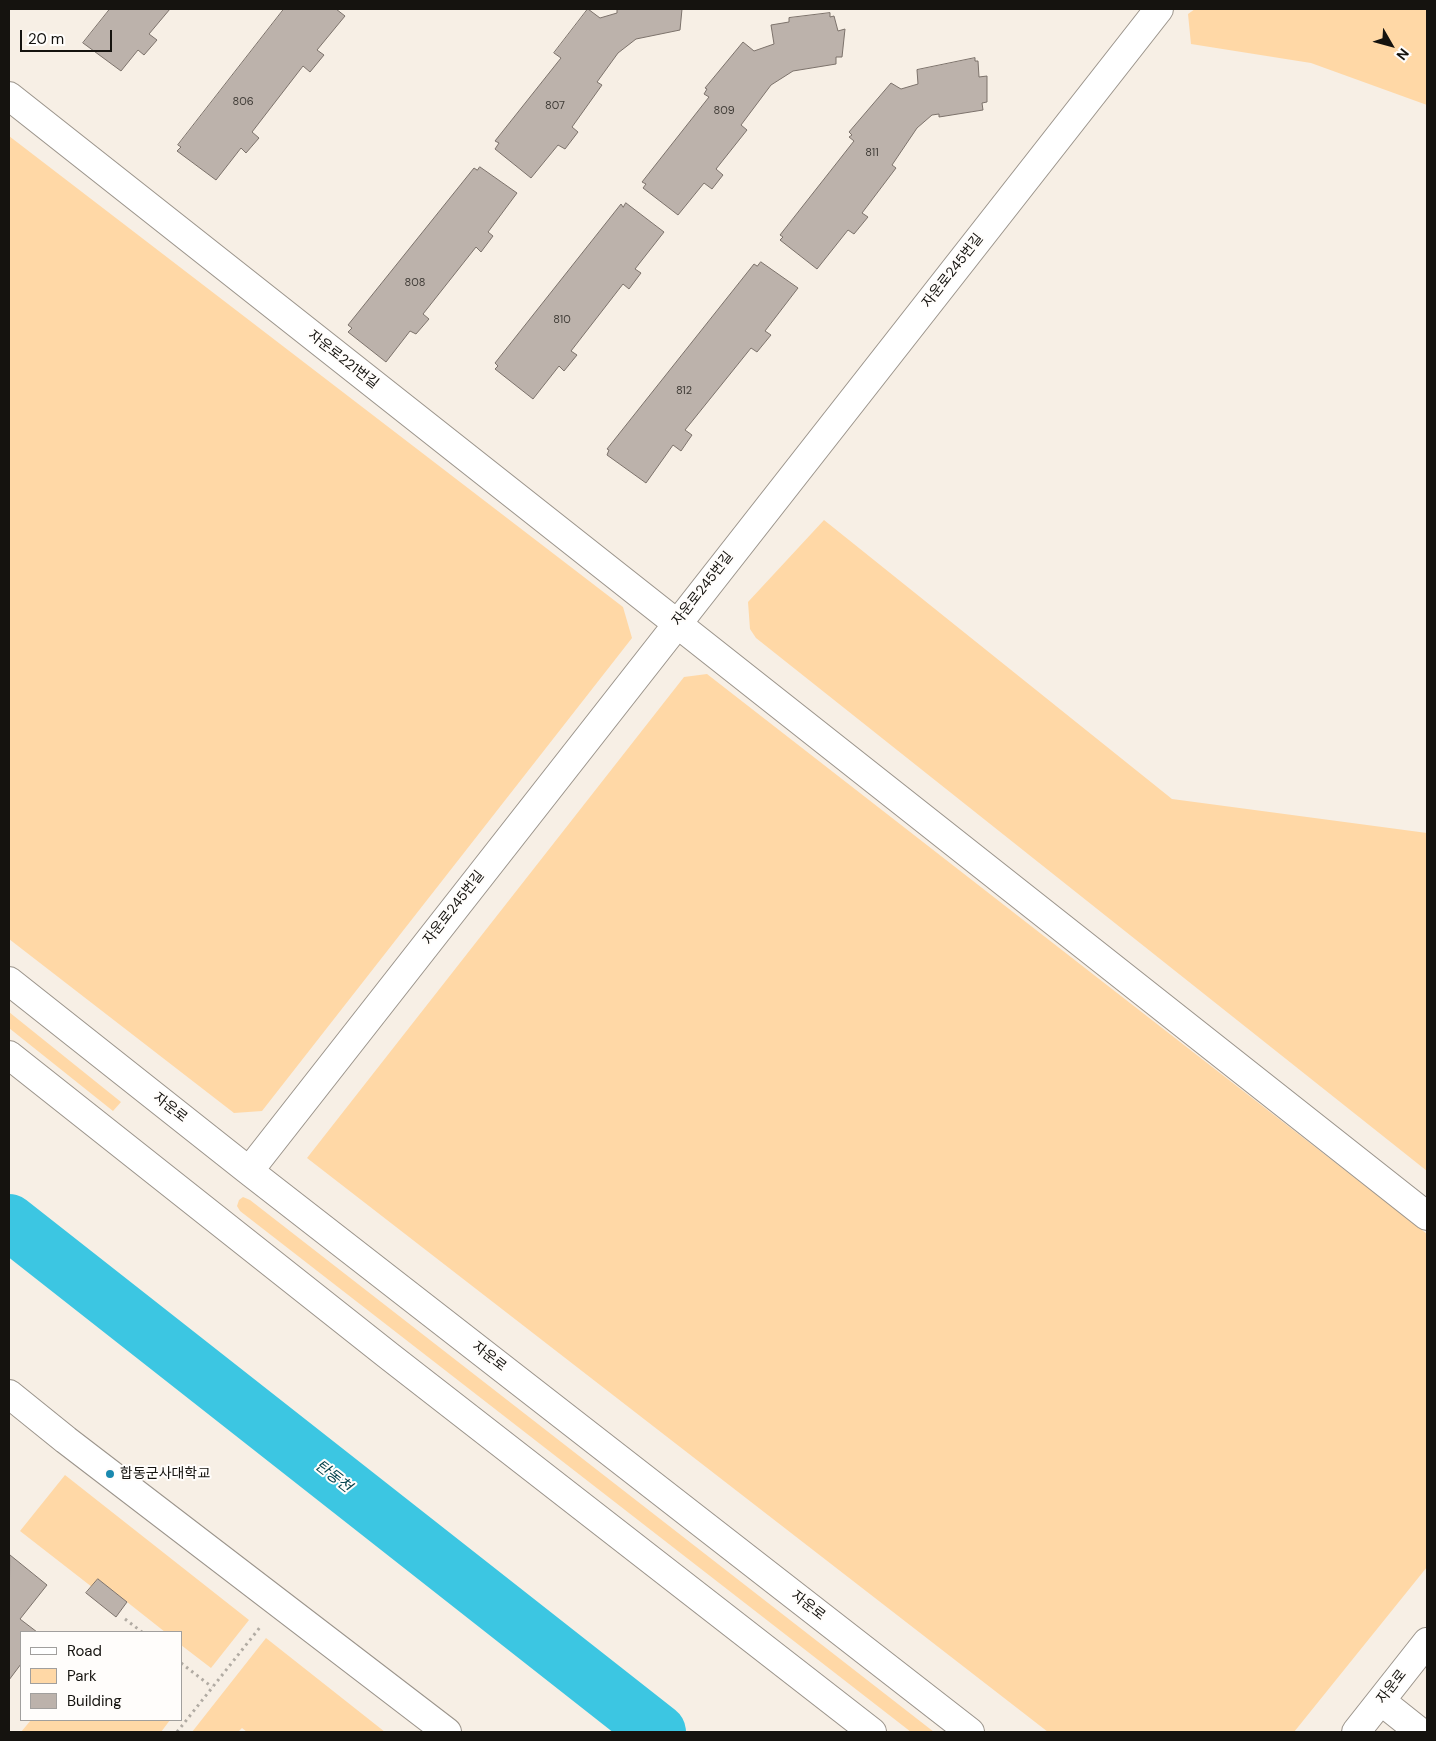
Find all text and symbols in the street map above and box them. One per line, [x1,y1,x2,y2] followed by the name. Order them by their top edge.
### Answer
[22,20,115,52] scale bar
[1366,20,1416,70] north arrow
[28,29,64,49] text: 20 m
[1393,45,1413,64] text: N
[232,95,254,109] house number: 806
[545,99,565,113] house number: 807
[713,104,735,118] house number: 809
[865,146,879,160] house number: 811
[919,231,987,311] street label: 자운로245번길
[405,276,425,290] house number: 808
[553,313,571,327] house number: 810
[304,327,382,393] street label: 자운로221번길
[676,384,692,398] house number: 812
[669,549,737,629] street label: 자운로245번길
[420,868,488,948] street label: 자운로245번길
[150,1089,190,1127] street label: 자운로
[469,1338,509,1376] street label: 자운로
[311,1457,355,1497] water label: 탄동천
[120,1466,210,1482] place label: 합동군사대학교
[104,1468,116,1480] marker: 합동군사대학교
[788,1587,828,1625] street label: 자운로
[20,1631,182,1721] legend
[67,1641,102,1661] text: Road
[67,1666,97,1686] text: Park
[1373,1667,1411,1707] street label: 자운로
[67,1691,122,1711] text: Building

